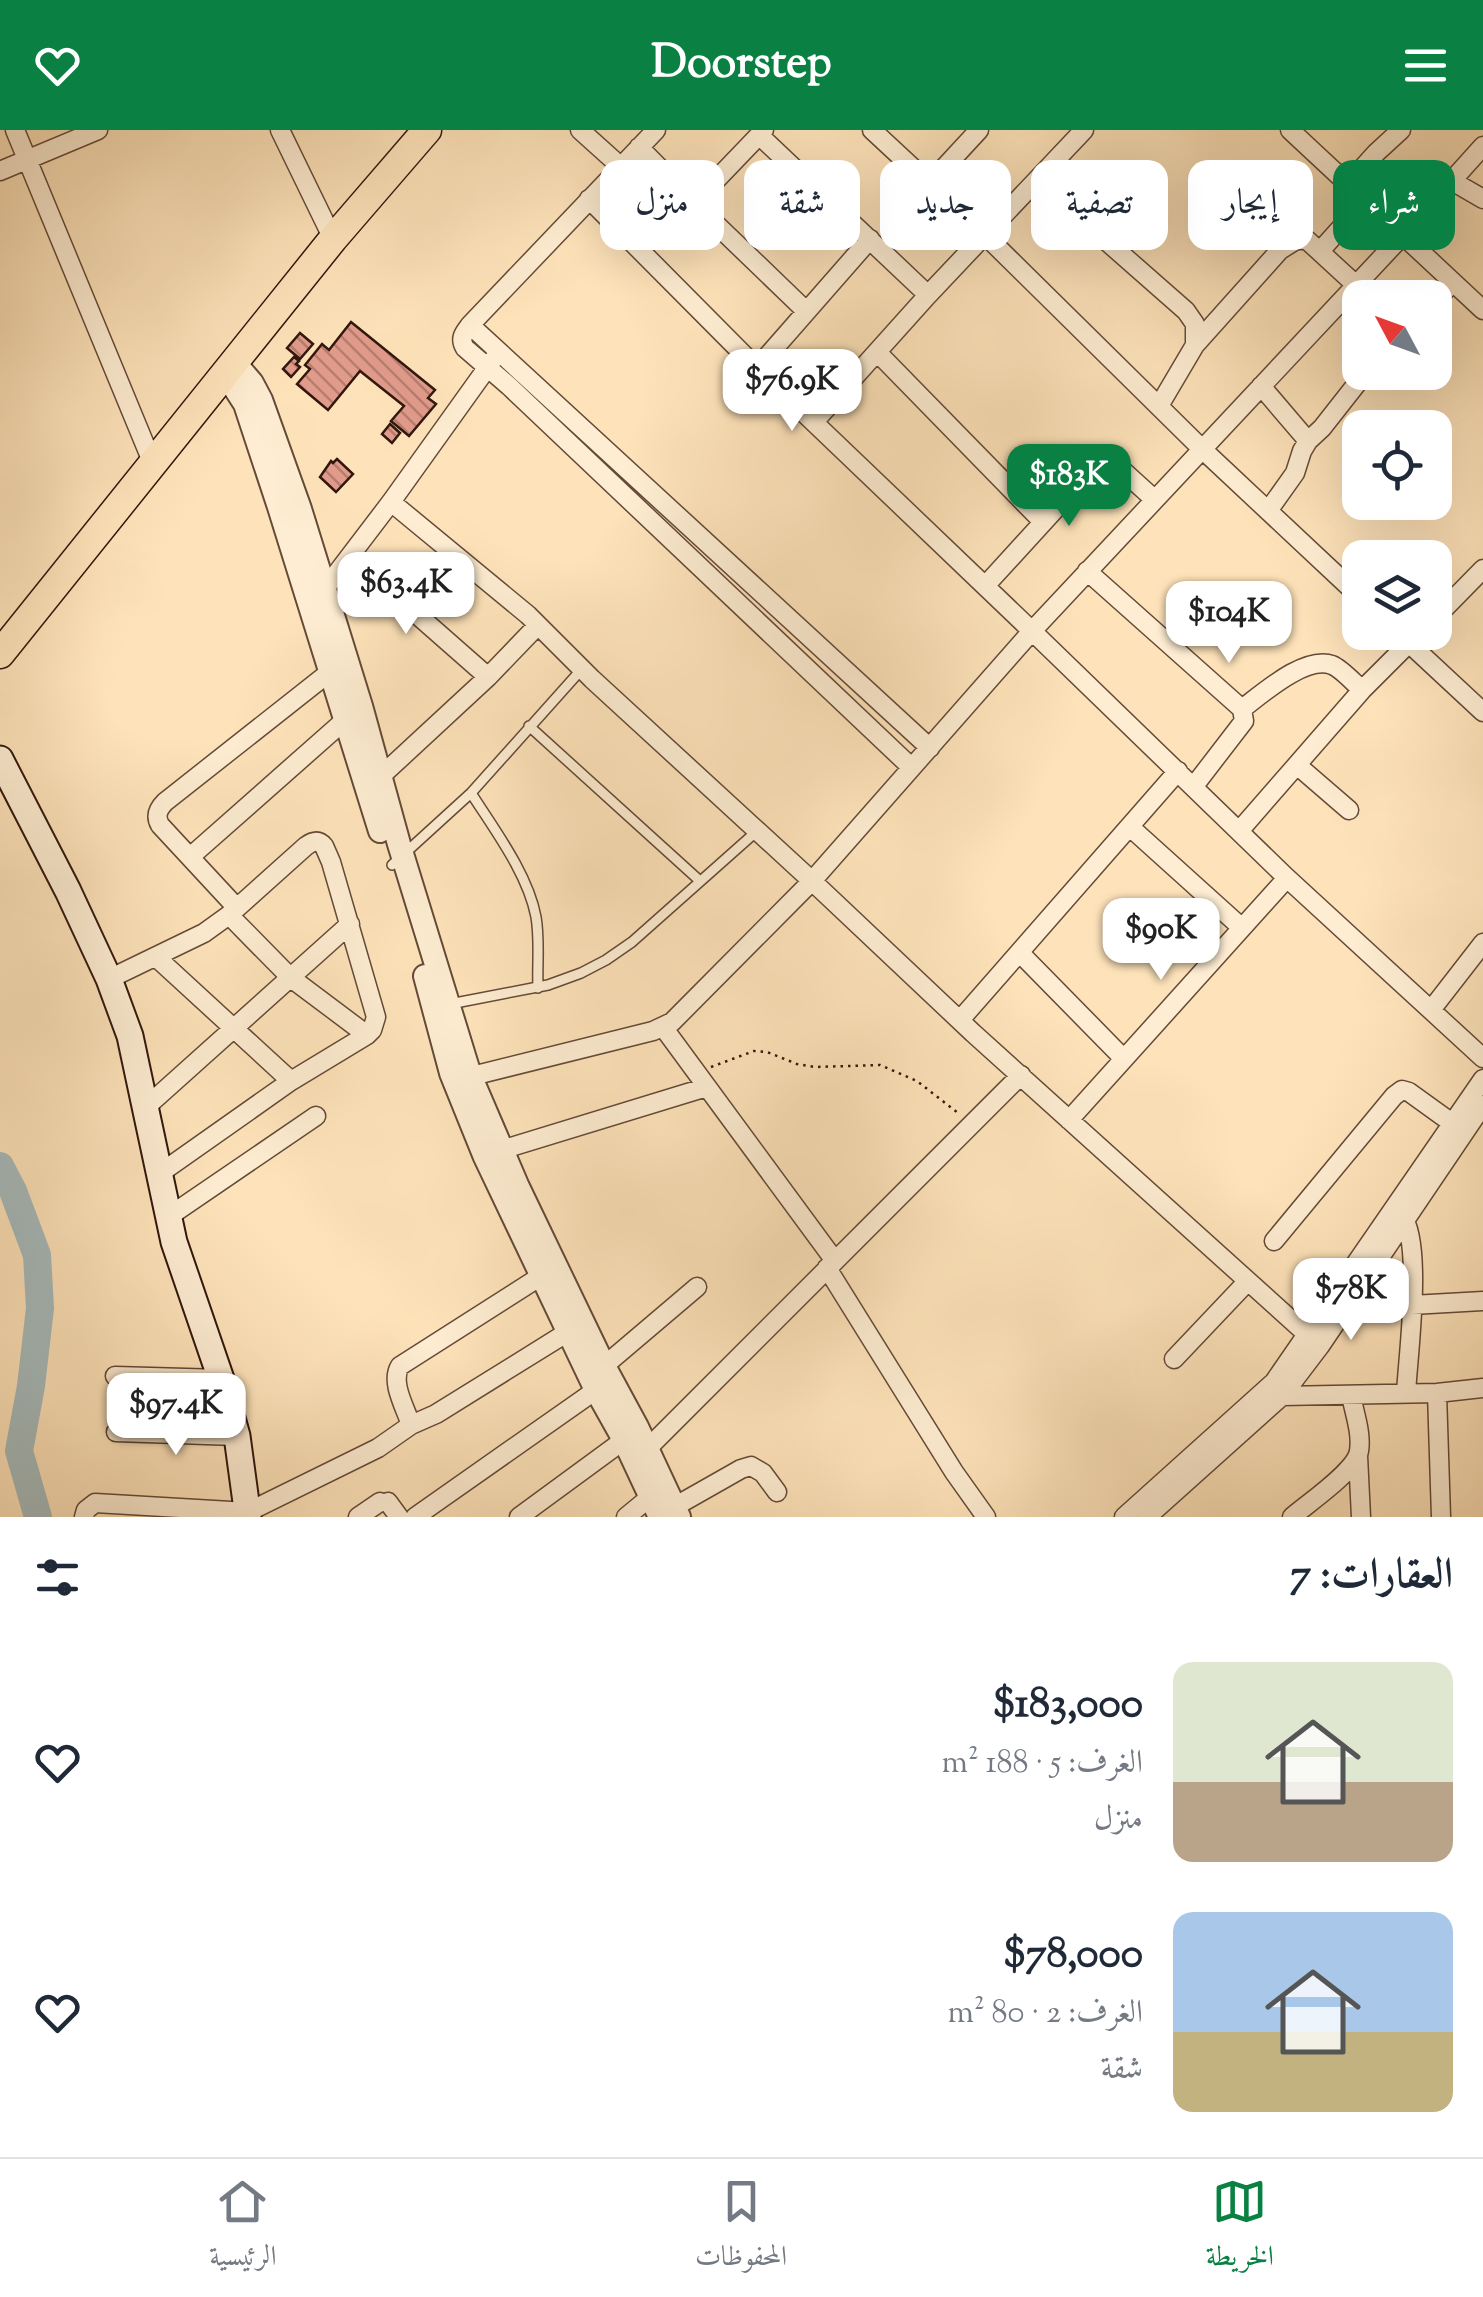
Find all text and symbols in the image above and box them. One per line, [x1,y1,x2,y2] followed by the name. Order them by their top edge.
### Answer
[651,33,832,98] text: Doorstep
[30,38,85,93] icon: heart
[1398,38,1453,93] icon: menu
[600,160,724,250] chip: منزل
[744,160,860,250] chip: شقة
[880,160,1011,250] chip: جديد
[1031,160,1168,250] chip: تصفية
[1188,160,1313,250] chip: إيجار
[1333,160,1455,250] chip: شراء
[1342,280,1452,390] north arrow
[1342,280,1452,650] map controls
[711,349,873,434] pin: $76.9K
[745,358,839,404] text: $76.9K
[1342,410,1452,520] button: locate
[999,444,1139,529] pin: $183K
[1029,453,1109,499] text: $183K
[1342,540,1452,650] button: layers
[325,552,487,637] pin: $63.4K
[359,561,453,607] text: $63.4K
[1159,581,1299,666] pin: $104K
[1188,590,1270,636] text: $104K
[1102,898,1220,983] pin: $90K
[1125,907,1197,953] text: $90K
[1292,1258,1410,1343] pin: $78K
[1315,1267,1387,1313] text: $78K
[95,1373,257,1458] pin: $97.4K
[129,1382,223,1428] text: $97.4K
[1290,1547,1453,1607] text: العقارات: 7
[30,1550,85,1605] icon: filters
[992,1676,1143,1736] text: $183,000
[1253,1702,1373,1822] icon: home
[30,1735,85,1790] icon: heart
[942,1741,1143,1787] text: الغرف: 5 · 188 m²
[1094,1797,1143,1843] text: منزل
[1003,1926,1143,1986] text: $78,000
[1253,1952,1373,2072] icon: home
[30,1985,85,2040] icon: heart
[947,1991,1143,2037] text: الغرف: 2 · 80 m²
[1101,2047,1143,2093] text: شقة
[209,2174,276,2283] tab: الرئيسية
[695,2174,787,2283] tab: المحفوظات
[1206,2174,1274,2283] tab: الخريطة

